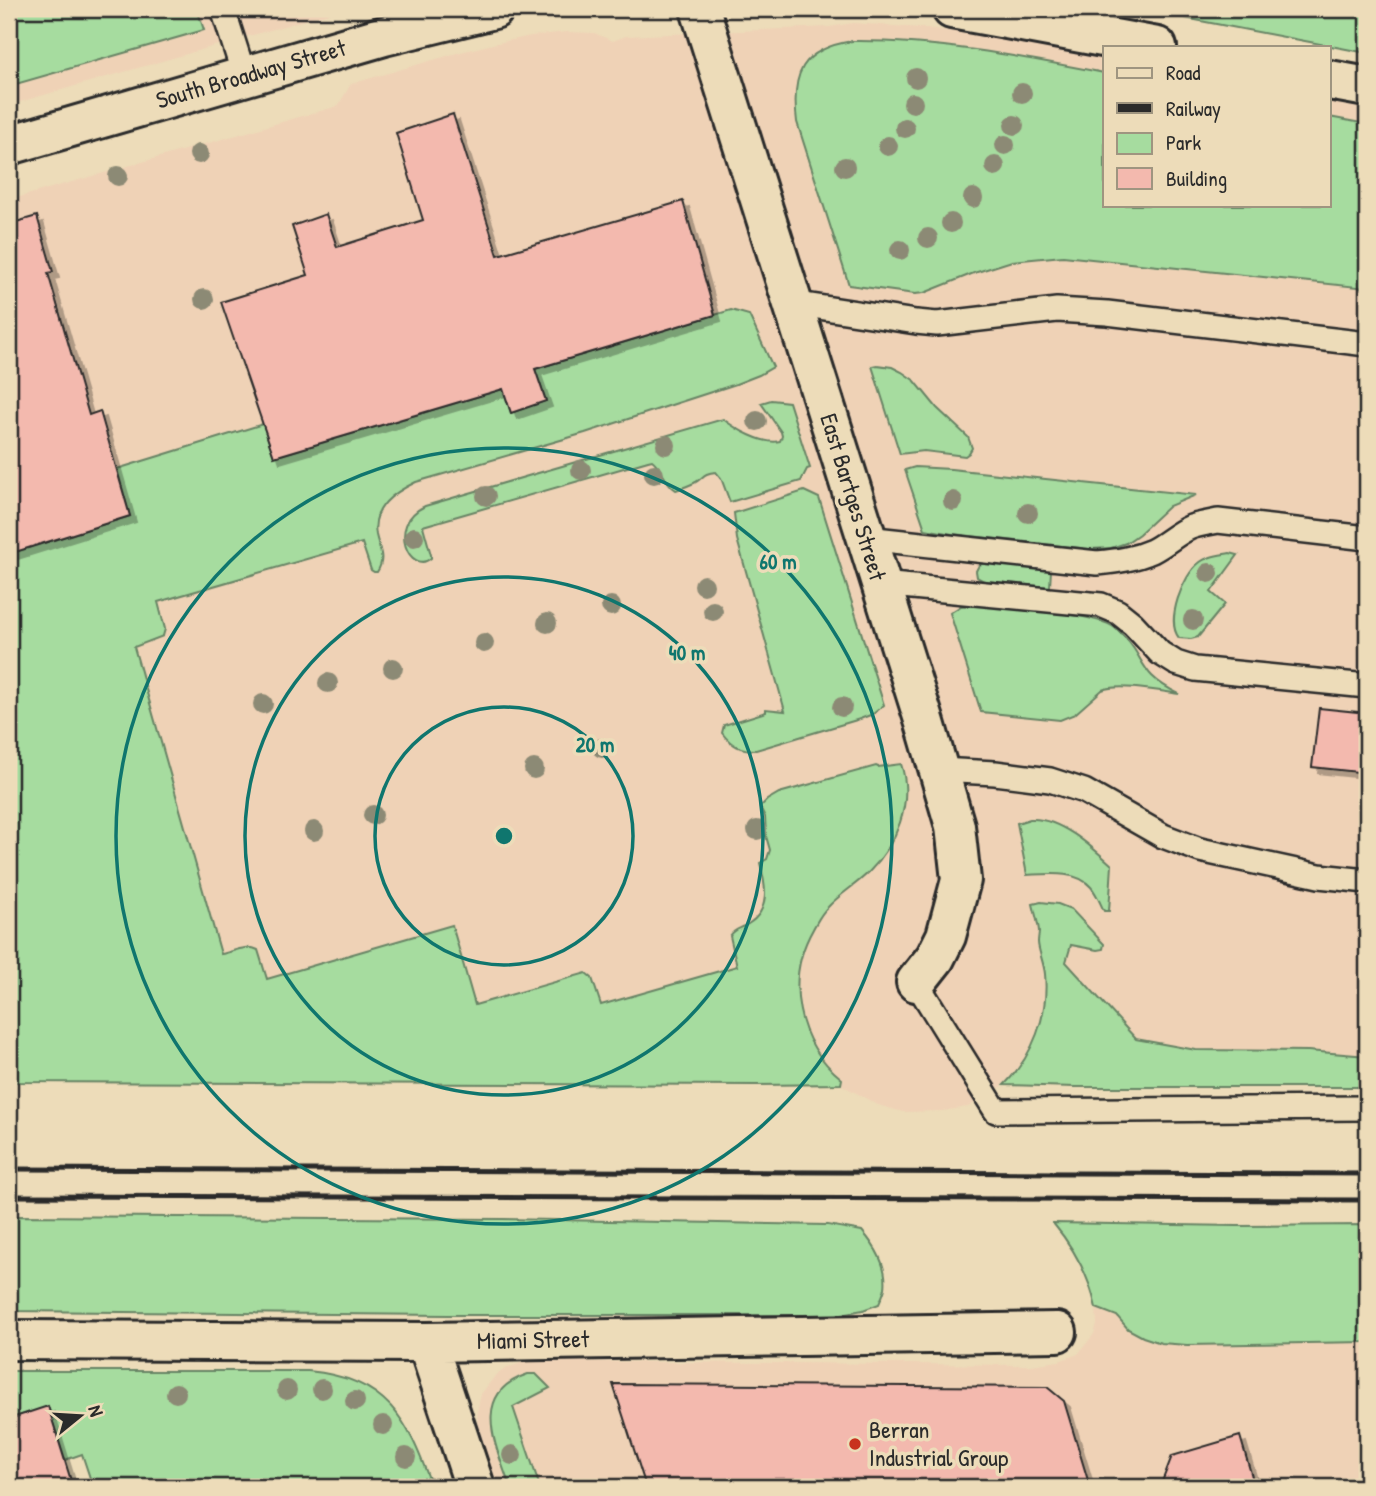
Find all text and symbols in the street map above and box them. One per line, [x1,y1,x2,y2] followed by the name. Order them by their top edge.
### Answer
[152,30,350,115] street label: South Broadway Street
[1103,46,1330,206] legend
[1166,58,1200,87] text: Road
[1166,94,1221,123] text: Railway
[1166,128,1201,157] text: Park
[1166,164,1227,193] text: Building
[813,409,895,585] street label: East Bartges Street
[760,547,796,576] text: 60 m
[669,638,705,667] text: 40 m
[576,730,614,759] text: 20 m
[492,824,516,848] centre of rings
[477,1322,590,1356] street label: Miami Street
[46,1380,116,1450] north arrow
[82,1402,110,1420] text: N
[869,1413,1008,1473] place label: Berran Industrial Group
[847,1436,863,1452] marker: Berran Industrial Group

